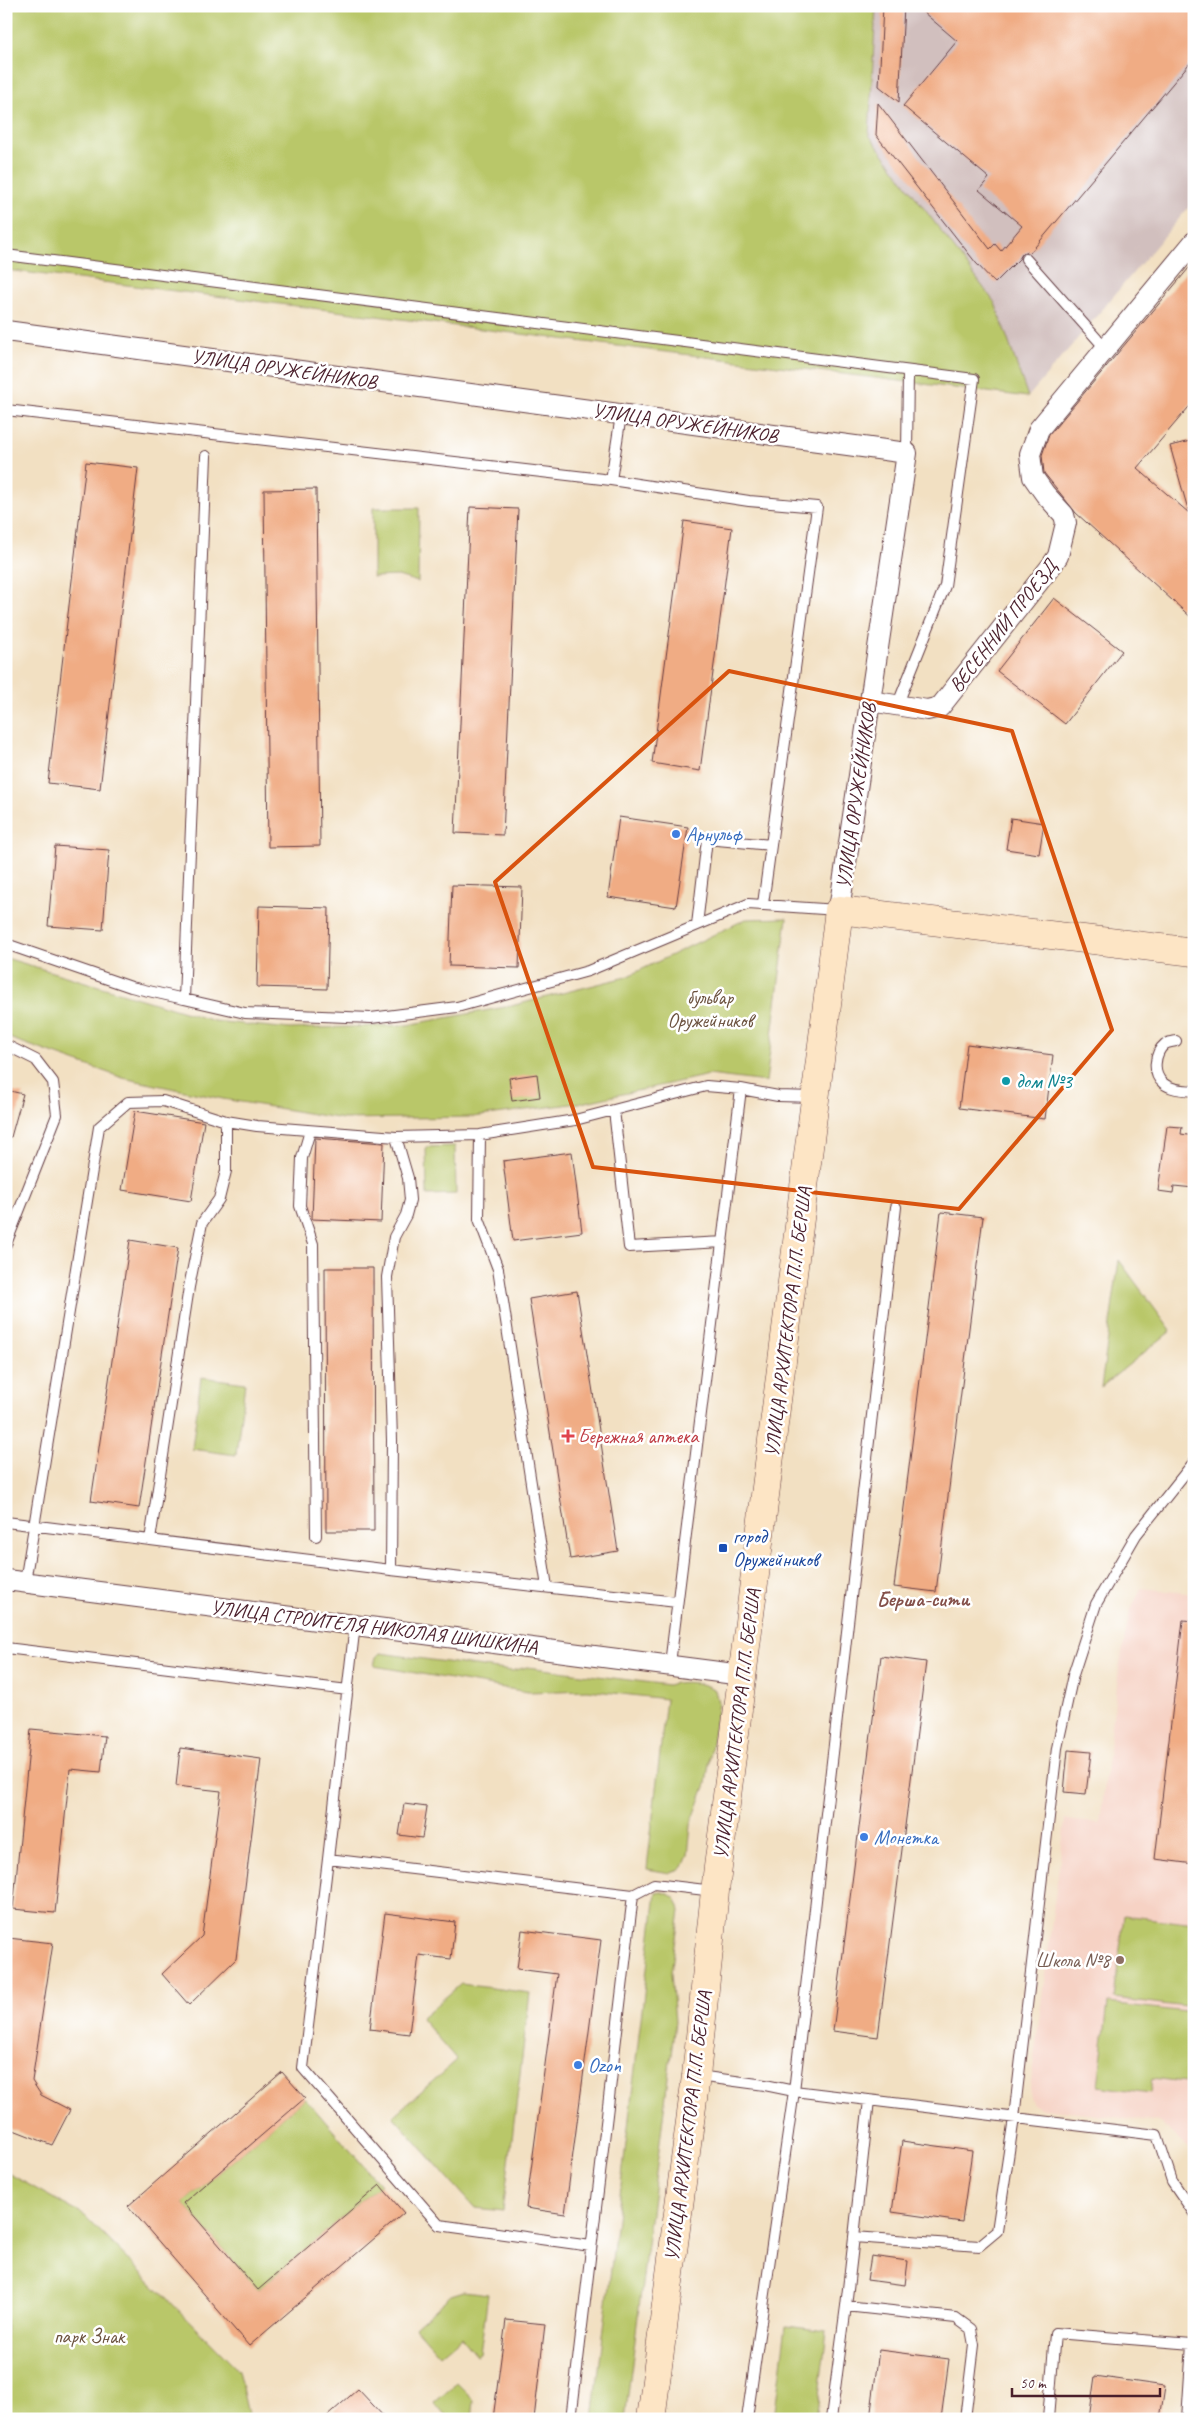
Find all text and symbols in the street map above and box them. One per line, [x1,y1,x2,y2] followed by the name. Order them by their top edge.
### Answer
[190,344,380,395] street label: УЛИЦА ОРУЖЕЙНИКОВ
[591,398,781,449] street label: УЛИЦА ОРУЖЕЙНИКОВ
[944,554,1063,697] street label: ВЕСЕННИЙ ПРОЕЗД
[831,700,882,890] street label: УЛИЦА ОРУЖЕЙНИКОВ
[686,822,743,847] place label: Арнульф
[670,828,682,840] marker: Арнульф
[667,985,756,1033] park label: бульвар Оружейников
[1016,1069,1074,1094] place label: дом №3
[1000,1075,1012,1087] marker: дом №3
[759,1185,817,1458] street label: УЛИЦА АРХИТЕКТОРА П.П. БЕРША
[578,1424,699,1449] place label: Бережная аптека
[562,1430,574,1442] marker: Бережная аптека
[733,1524,822,1572] place label: город Оружейников
[717,1542,729,1554] marker: город Оружейников
[876,1586,971,1612] district label: Берша-сити
[708,1587,766,1860] street label: УЛИЦА АРХИТЕКТОРА П.П. БЕРША
[209,1595,540,1660] street label: УЛИЦА СТРОИТЕЛЯ НИКОЛАЯ ШИШКИНА
[874,1825,940,1850] place label: Монетка
[858,1831,870,1843] marker: Монетка
[1036,1948,1112,1973] place label: Школа №8
[1114,1954,1126,1966] marker: Школа №8
[659,1989,717,2262] street label: УЛИЦА АРХИТЕКТОРА П.П. БЕРША
[588,2053,622,2078] place label: Ozon
[572,2059,584,2071] marker: Ozon
[54,2324,126,2349] park label: парк Знак
[1012,2365,1160,2397] scale bar
[1020,2374,1047,2393] text: 50 m

